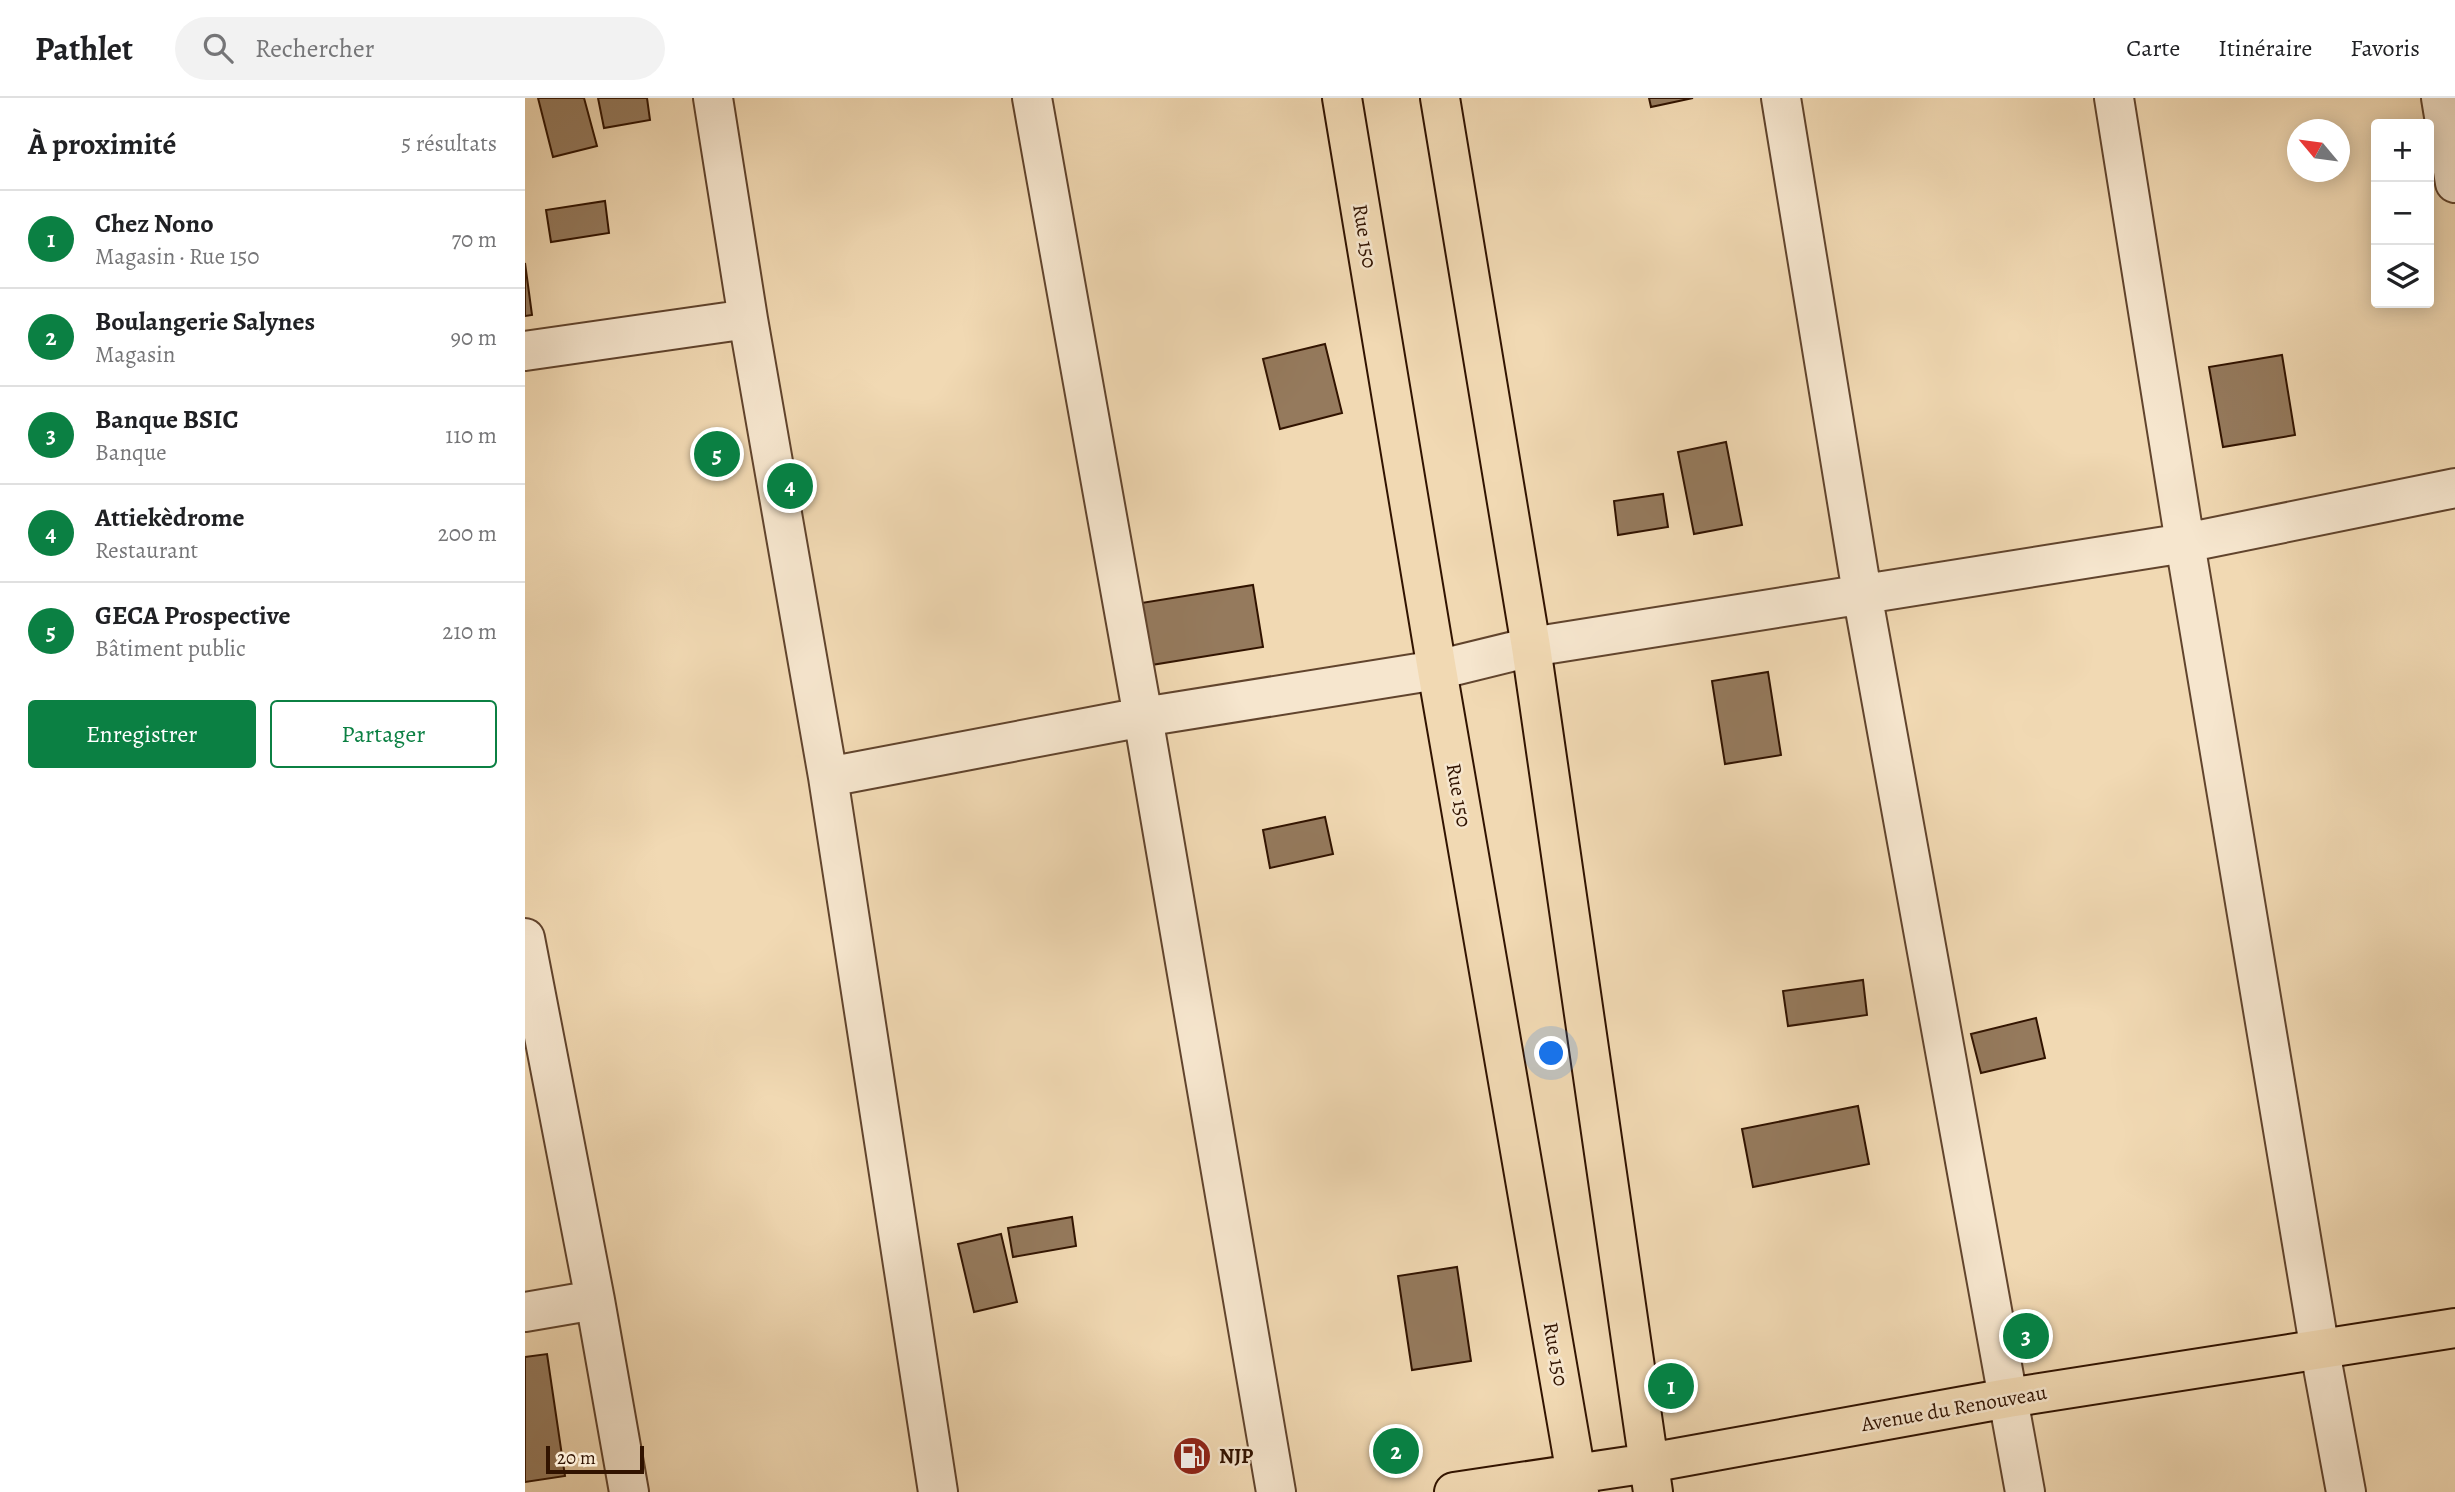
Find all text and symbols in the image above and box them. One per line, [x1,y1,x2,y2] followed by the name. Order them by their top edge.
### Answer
[175,17,665,80] search box
[35,26,133,71] text: Pathlet
[199,29,237,67] icon: search
[255,31,375,66] text: Rechercher
[2126,32,2180,64] text: Carte
[2218,32,2312,64] text: Itinéraire
[2350,32,2420,64] text: Favoris
[2287,119,2350,182] north arrow
[2371,119,2434,308] map controls
[2371,119,2434,182] button: +
[28,124,176,164] text: À proximité
[401,128,497,159] text: 5 résultats
[2371,182,2434,245] button: −
[1346,202,1384,270] street label: Rue 150
[95,206,214,241] text: Chez Nono
[47,224,55,255] text: 1
[451,224,497,255] text: 70 m
[95,241,260,272] text: Magasin · Rue 150
[2371,245,2434,308] button: layers
[95,304,315,339] text: Boulangerie Salynes
[45,322,57,353] text: 2
[451,322,497,353] text: 90 m
[95,339,175,370] text: Magasin
[95,402,238,437] text: Banque BSIC
[46,420,56,451] text: 3
[445,420,497,451] text: 110 m
[694,428,740,480] pin: 5
[95,437,167,468] text: Banque
[767,460,813,512] pin: 4
[95,500,245,535] text: Attiekèdrome
[46,518,56,549] text: 4
[438,518,497,549] text: 200 m
[95,535,198,566] text: Restaurant
[95,598,290,633] text: GECA Prospective
[46,616,56,647] text: 5
[442,616,497,647] text: 210 m
[95,633,246,664] text: Bâtiment public
[28,700,256,768] button: Enregistrer
[270,700,497,768] button: Partager
[1440,761,1478,829] street label: Rue 150
[1534,1036,1568,1070] your location
[2003,1310,2049,1362] pin: 3
[1537,1320,1575,1388] street label: Rue 150
[1648,1360,1694,1412] pin: 1
[1858,1378,2050,1438] street label: Avenue du Renouveau
[1373,1425,1419,1477] pin: 2
[1171,1435,1213,1477] fuel station icon: NJP
[1219,1442,1253,1470] place label: NJP
[546,1443,644,1475] scale bar
[557,1445,596,1471] text: 20 m

